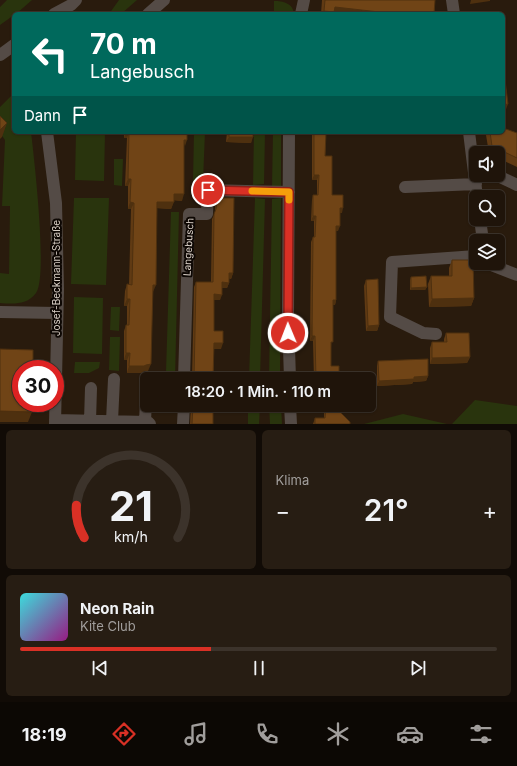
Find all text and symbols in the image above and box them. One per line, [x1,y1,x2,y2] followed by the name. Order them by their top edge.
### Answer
[90,27,157,61] text: 70 m
[24,28,76,80] icon: left
[90,61,195,82] text: Langebusch
[69,104,91,126] icon: arrive
[24,106,61,125] text: Dann
[469,146,505,270] map controls
[469,146,505,182] button: sound
[191,173,225,207] pin
[197,179,219,201] icon: arrive
[469,190,505,226] button: search
[180,218,196,276] street label: Langebusch
[50,220,62,336] street label: Josef-Beckmann-Straße
[469,234,505,270] button: layers
[267,312,309,354] position arrow
[12,360,64,412] speed limit sign: 30
[185,382,331,401] text: 18:20 · 1 Min. · 110 m
[276,472,309,488] text: Klima
[109,480,153,530] text: 21
[364,492,409,528] text: 21°
[276,498,290,524] text: −
[482,498,497,524] text: +
[114,527,148,544] text: km/h
[80,599,154,618] text: Neon Rain
[80,618,136,634] text: Kite Club
[89,657,111,679] icon: previous
[248,657,270,679] icon: pause
[407,657,429,679] icon: next
[110,720,138,748] icon: directions
[182,720,210,748] icon: music
[253,720,281,748] icon: phone
[324,720,352,748] icon: climate
[396,720,424,748] icon: car
[467,720,495,748] icon: filters
[22,724,67,745] text: 18:19

